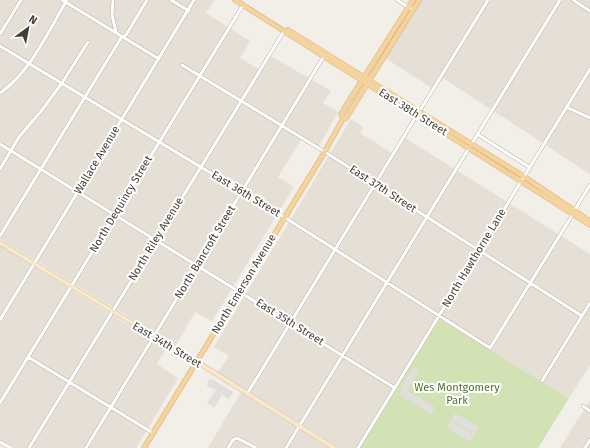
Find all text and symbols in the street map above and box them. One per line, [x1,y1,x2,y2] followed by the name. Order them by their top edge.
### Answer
[8,8,48,48] north arrow
[26,12,40,27] text: N
[376,86,450,138] street label: East 38th Street
[71,123,123,197] street label: Wallace Avenue
[87,153,155,255] street label: North Dequincy Street
[347,163,419,215] street label: East 37th Street
[209,168,283,220] street label: East 36th Street
[126,195,186,283] street label: North Riley Avenue
[172,203,238,301] street label: North Bancroft Street
[439,206,509,310] street label: North Hawthorne Lane
[209,232,279,336] street label: North Emerson Avenue
[254,296,326,348] street label: East 35th Street
[130,319,204,371] street label: East 34th Street
[414,381,500,407] park label: Wes Montgomery Park

